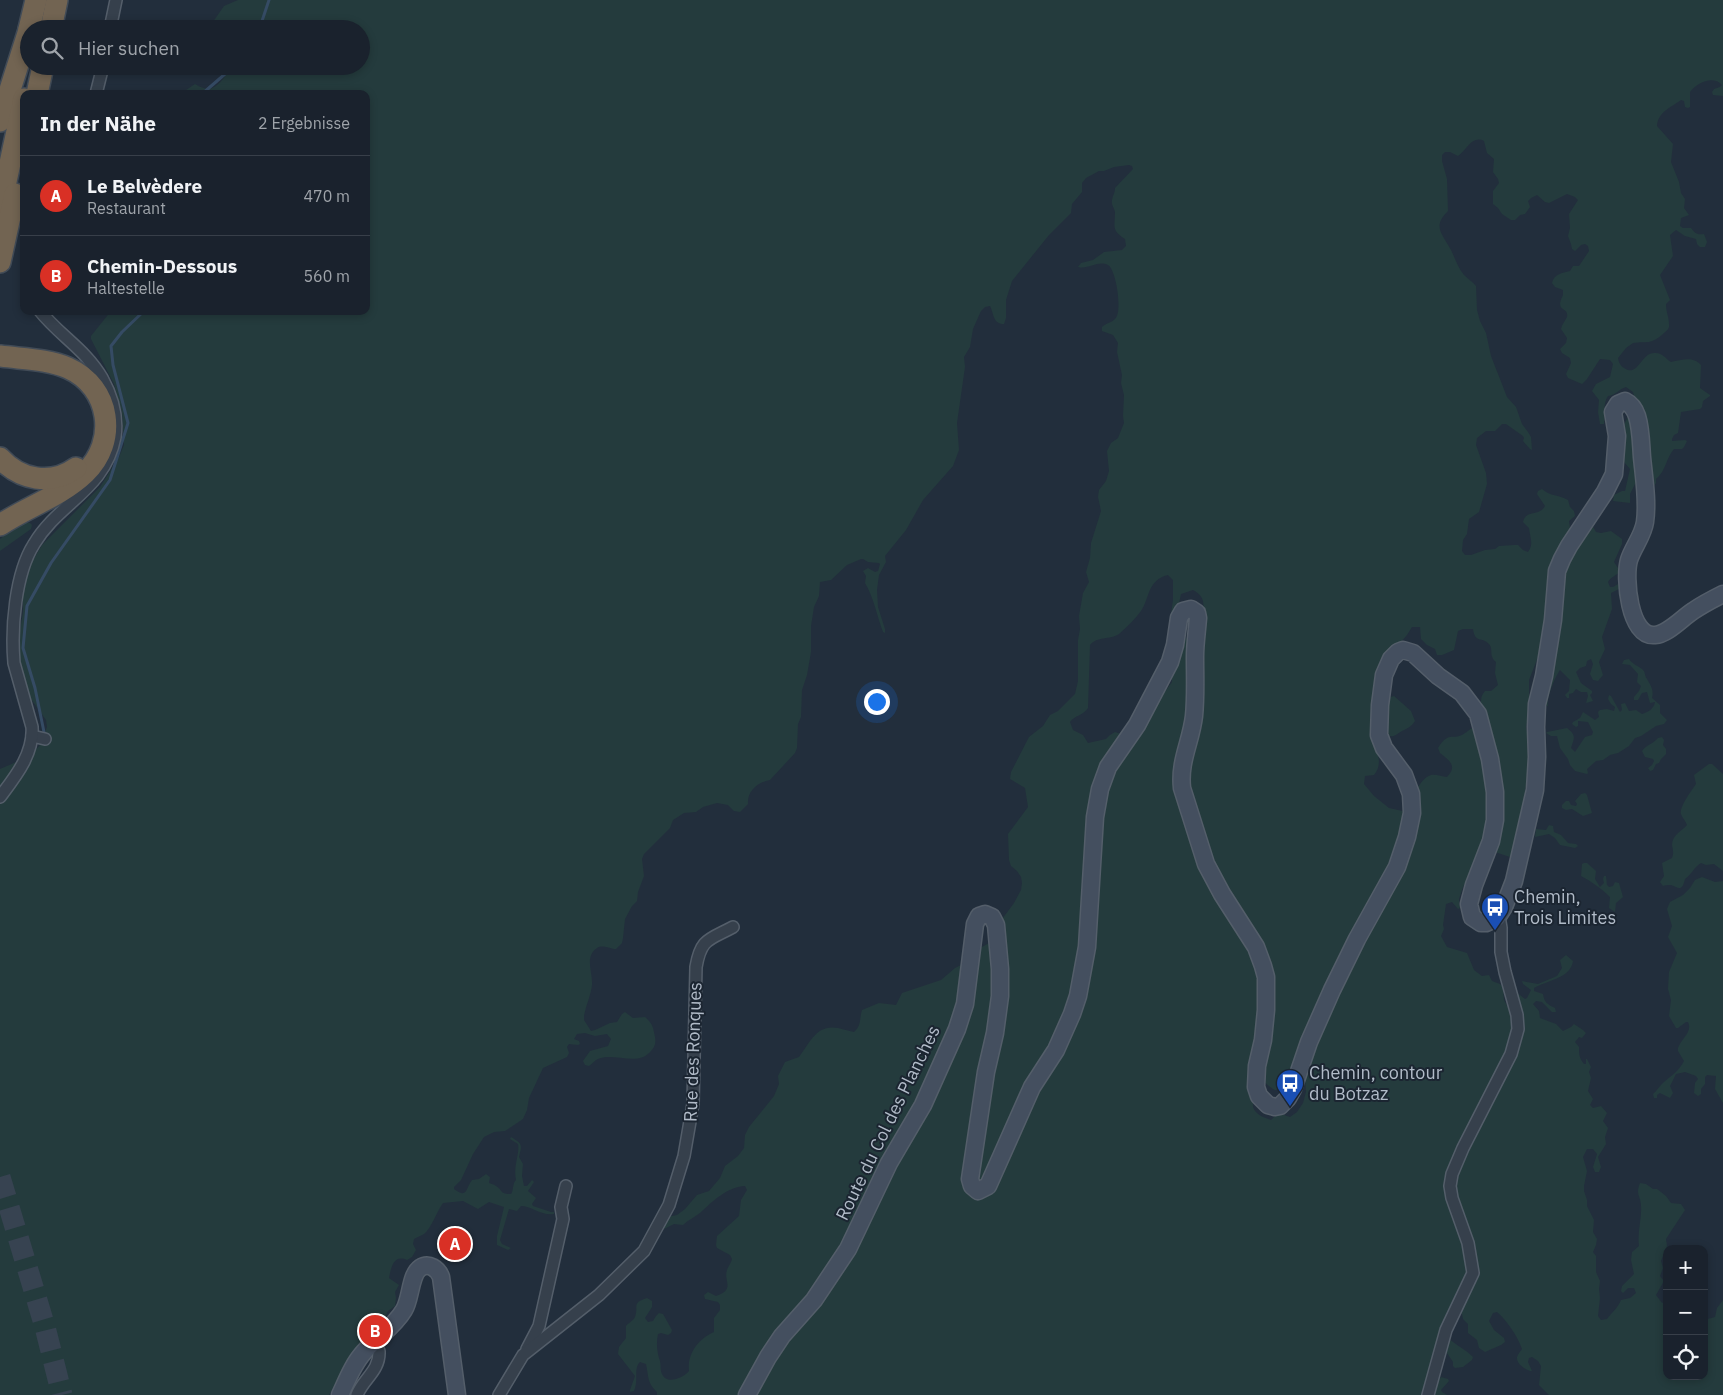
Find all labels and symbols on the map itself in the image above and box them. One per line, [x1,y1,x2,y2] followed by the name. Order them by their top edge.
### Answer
[864,689,890,715] your location
[1514,885,1616,929] place label: Chemin, Trois Limites
[1480,892,1510,931] bus stop icon: Chemin, Trois Limites
[679,982,706,1122] street label: Rue des Ronques
[830,1021,945,1224] street label: Route du Col des Planches
[1309,1061,1443,1105] place label: Chemin, contour du Botzaz
[1275,1068,1305,1107] bus stop icon: Chemin, contour du Botzaz
[439,1225,471,1263] pin: A
[359,1312,391,1350] pin: B

